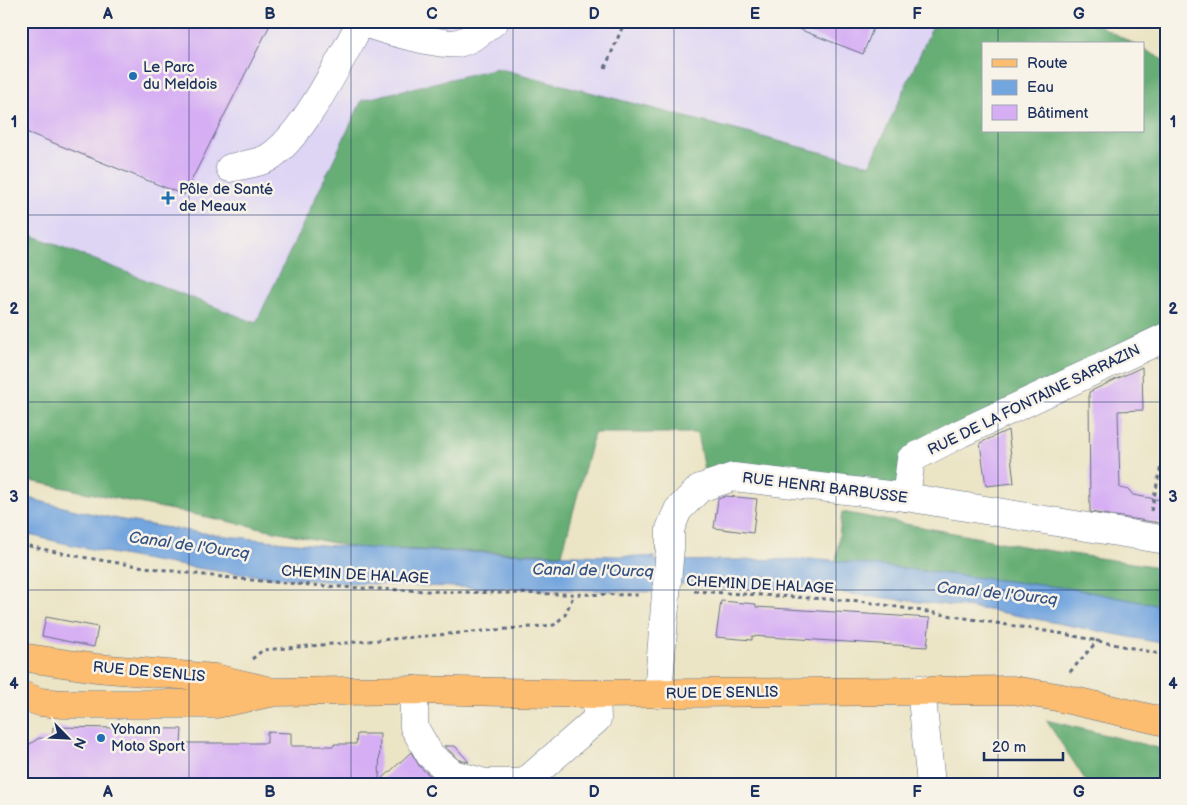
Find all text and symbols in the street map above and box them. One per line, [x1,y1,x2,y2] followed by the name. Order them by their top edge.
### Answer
[102,5,113,24] text: A
[264,5,276,24] text: B
[426,5,438,24] text: C
[588,5,600,24] text: D
[750,5,760,24] text: E
[912,5,922,24] text: F
[1073,5,1085,24] text: G
[982,42,1144,132] legend
[1027,54,1068,73] text: Route
[143,58,218,94] place label: Le Parc du Meldois
[127,70,139,82] marker: Le Parc du Meldois
[1027,78,1054,97] text: Eau
[1027,104,1089,123] text: Bâtiment
[11,113,17,132] text: 1
[1170,113,1176,132] text: 1
[179,180,273,216] place label: Pôle de Santé de Meaux
[161,191,175,205] marker: Pôle de Santé de Meaux
[9,300,19,319] text: 2
[1168,300,1178,319] text: 2
[925,340,1143,460] street label: RUE DE LA FONTAINE SARRAZIN
[741,468,909,508] street label: RUE HENRI BARBUSSE
[9,488,19,507] text: 3
[1168,488,1178,507] text: 3
[128,528,251,564] water label: Canal de l'Ourcq
[532,560,654,582] water label: Canal de l'Ourcq
[281,562,429,588] street label: CHEMIN DE HALAGE
[686,572,834,598] street label: CHEMIN DE HALAGE
[936,578,1059,610] water label: Canal de l'Ourcq
[92,658,206,686] street label: RUE DE SENLIS
[9,675,19,694] text: 4
[1168,675,1178,694] text: 4
[665,683,779,703] street label: RUE DE SENLIS
[42,712,92,762] north arrow
[110,720,186,756] place label: Yohann Moto Sport
[984,730,1063,762] scale bar
[95,732,107,744] marker: Yohann Moto Sport
[70,735,89,751] text: N
[992,738,1026,757] text: 20 m
[102,783,113,802] text: A
[264,783,276,802] text: B
[426,783,438,802] text: C
[588,783,600,802] text: D
[750,783,760,802] text: E
[912,783,922,802] text: F
[1073,783,1085,802] text: G

